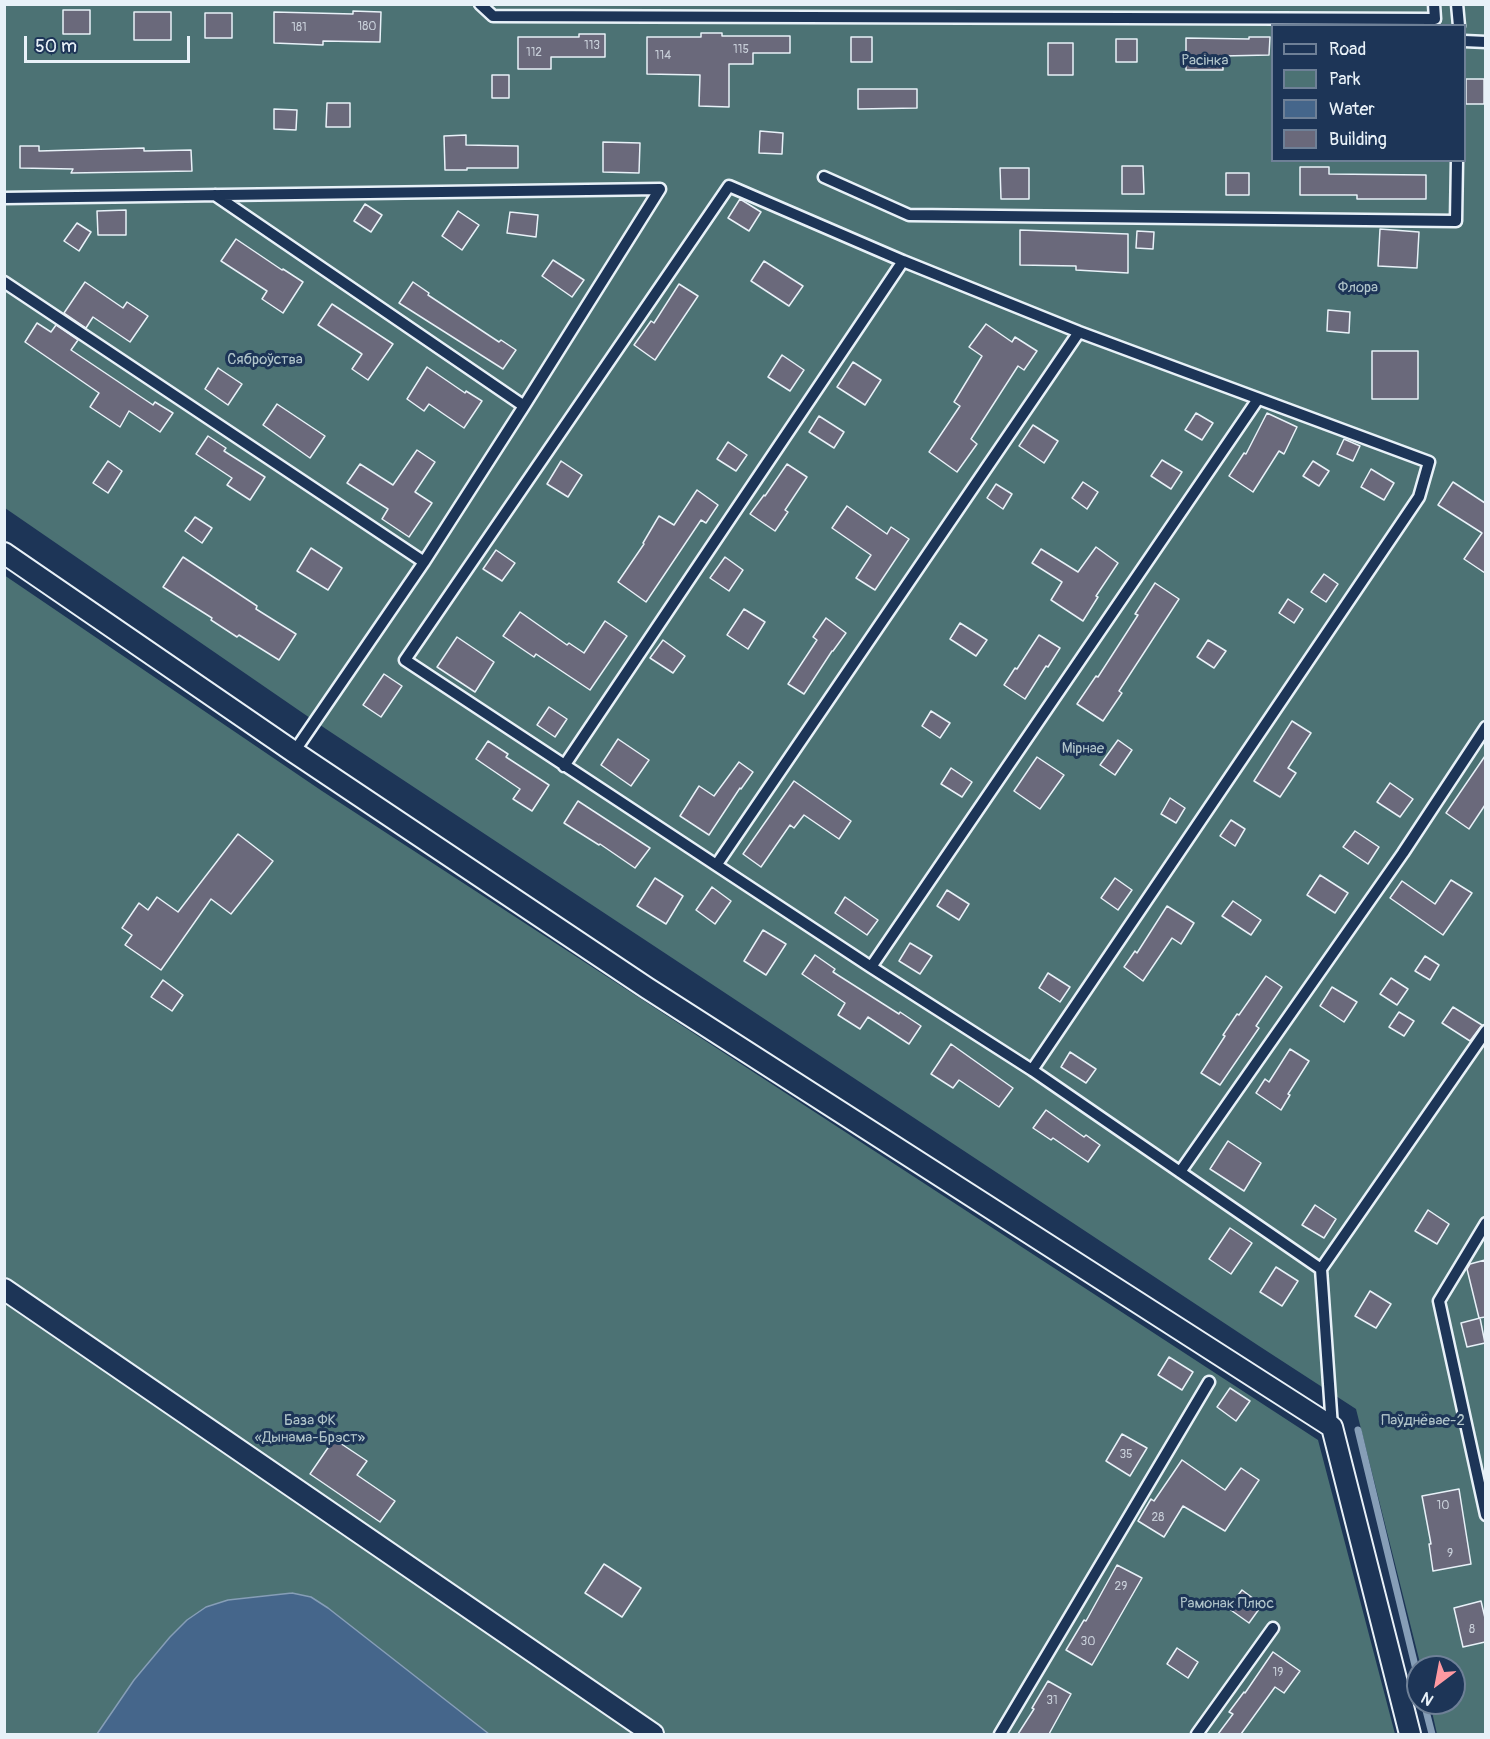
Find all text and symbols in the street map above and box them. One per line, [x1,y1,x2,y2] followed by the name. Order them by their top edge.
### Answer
[358,20,376,34] house number: 180
[291,21,307,35] house number: 181
[27,24,194,62] scale bar
[1271,24,1466,162] legend
[35,35,77,58] text: 50 m
[1329,38,1366,61] text: Road
[584,39,600,53] house number: 113
[733,43,749,57] house number: 115
[526,46,542,60] house number: 112
[655,49,671,63] house number: 114
[1182,52,1228,70] park label: Расінка
[1329,68,1361,91] text: Park
[1329,98,1375,121] text: Water
[1329,128,1387,151] text: Building
[1338,279,1378,297] park label: Флора
[227,351,303,369] park label: Сяброўства
[1062,740,1104,758] park label: Мірнае
[255,1412,365,1447] park label: База ФК «Дынама-Брэст»
[1381,1412,1465,1430] park label: Паўднёвае-2
[1119,1448,1133,1462] house number: 35
[1437,1499,1449,1513] house number: 10
[1152,1511,1164,1525] house number: 28
[1447,1547,1453,1561] house number: 9
[1115,1580,1127,1594] house number: 29
[1180,1595,1274,1613] park label: Рамонак Плюс
[1469,1623,1475,1637] house number: 8
[1081,1635,1095,1649] house number: 30
[1406,1655,1466,1715] north arrow
[1273,1666,1283,1680] house number: 19
[1418,1687,1437,1710] text: N
[1046,1694,1058,1708] house number: 31

